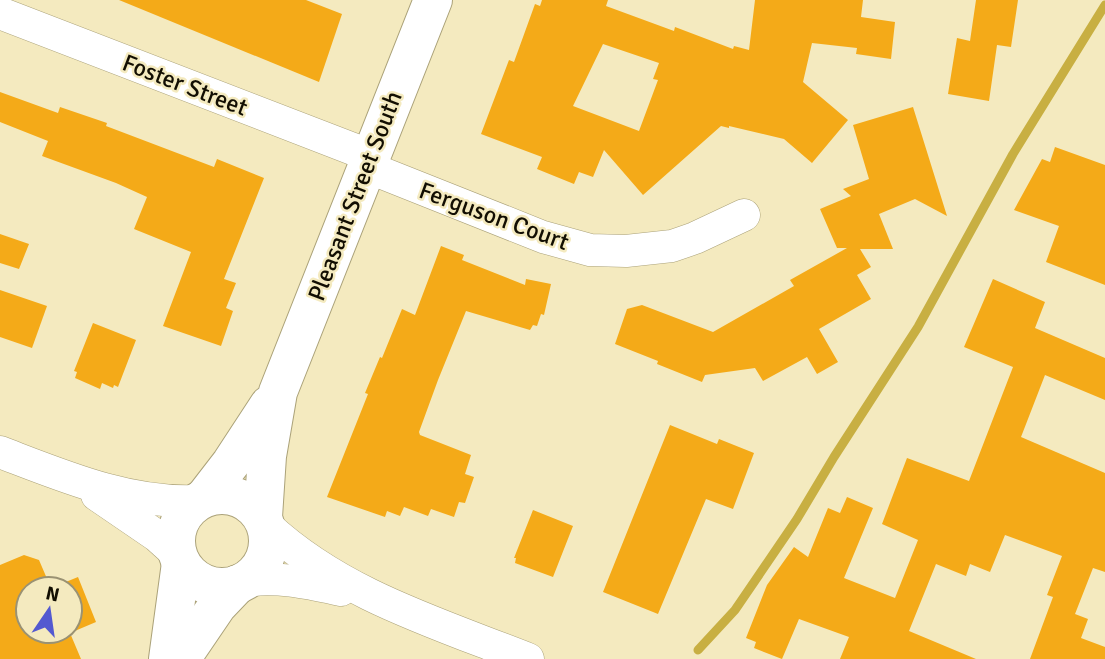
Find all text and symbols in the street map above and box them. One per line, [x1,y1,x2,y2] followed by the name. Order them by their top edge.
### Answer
[118,47,252,123] street label: Foster Street
[301,87,409,305] street label: Pleasant Street South
[415,175,573,257] street label: Ferguson Court
[14,575,84,645] north arrow
[43,581,62,608] text: N

